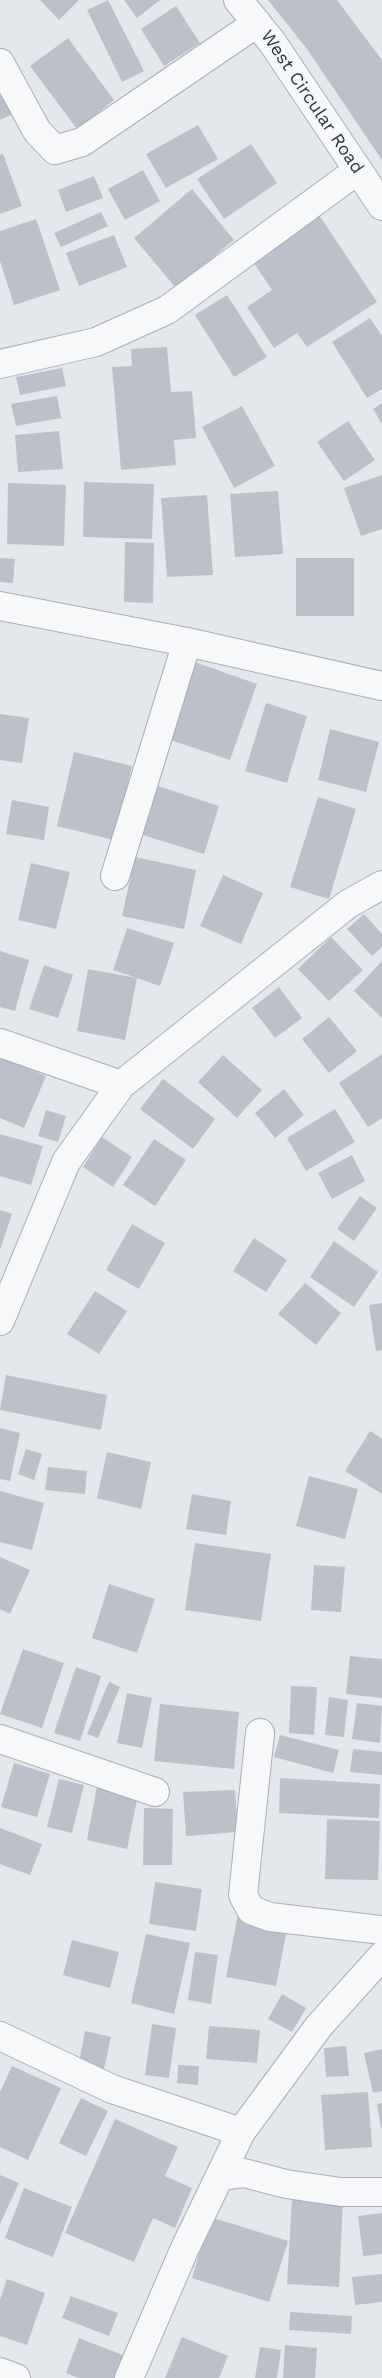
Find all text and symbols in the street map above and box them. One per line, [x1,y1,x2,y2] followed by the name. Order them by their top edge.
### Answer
[256,26,368,178] street label: West Circular Road

